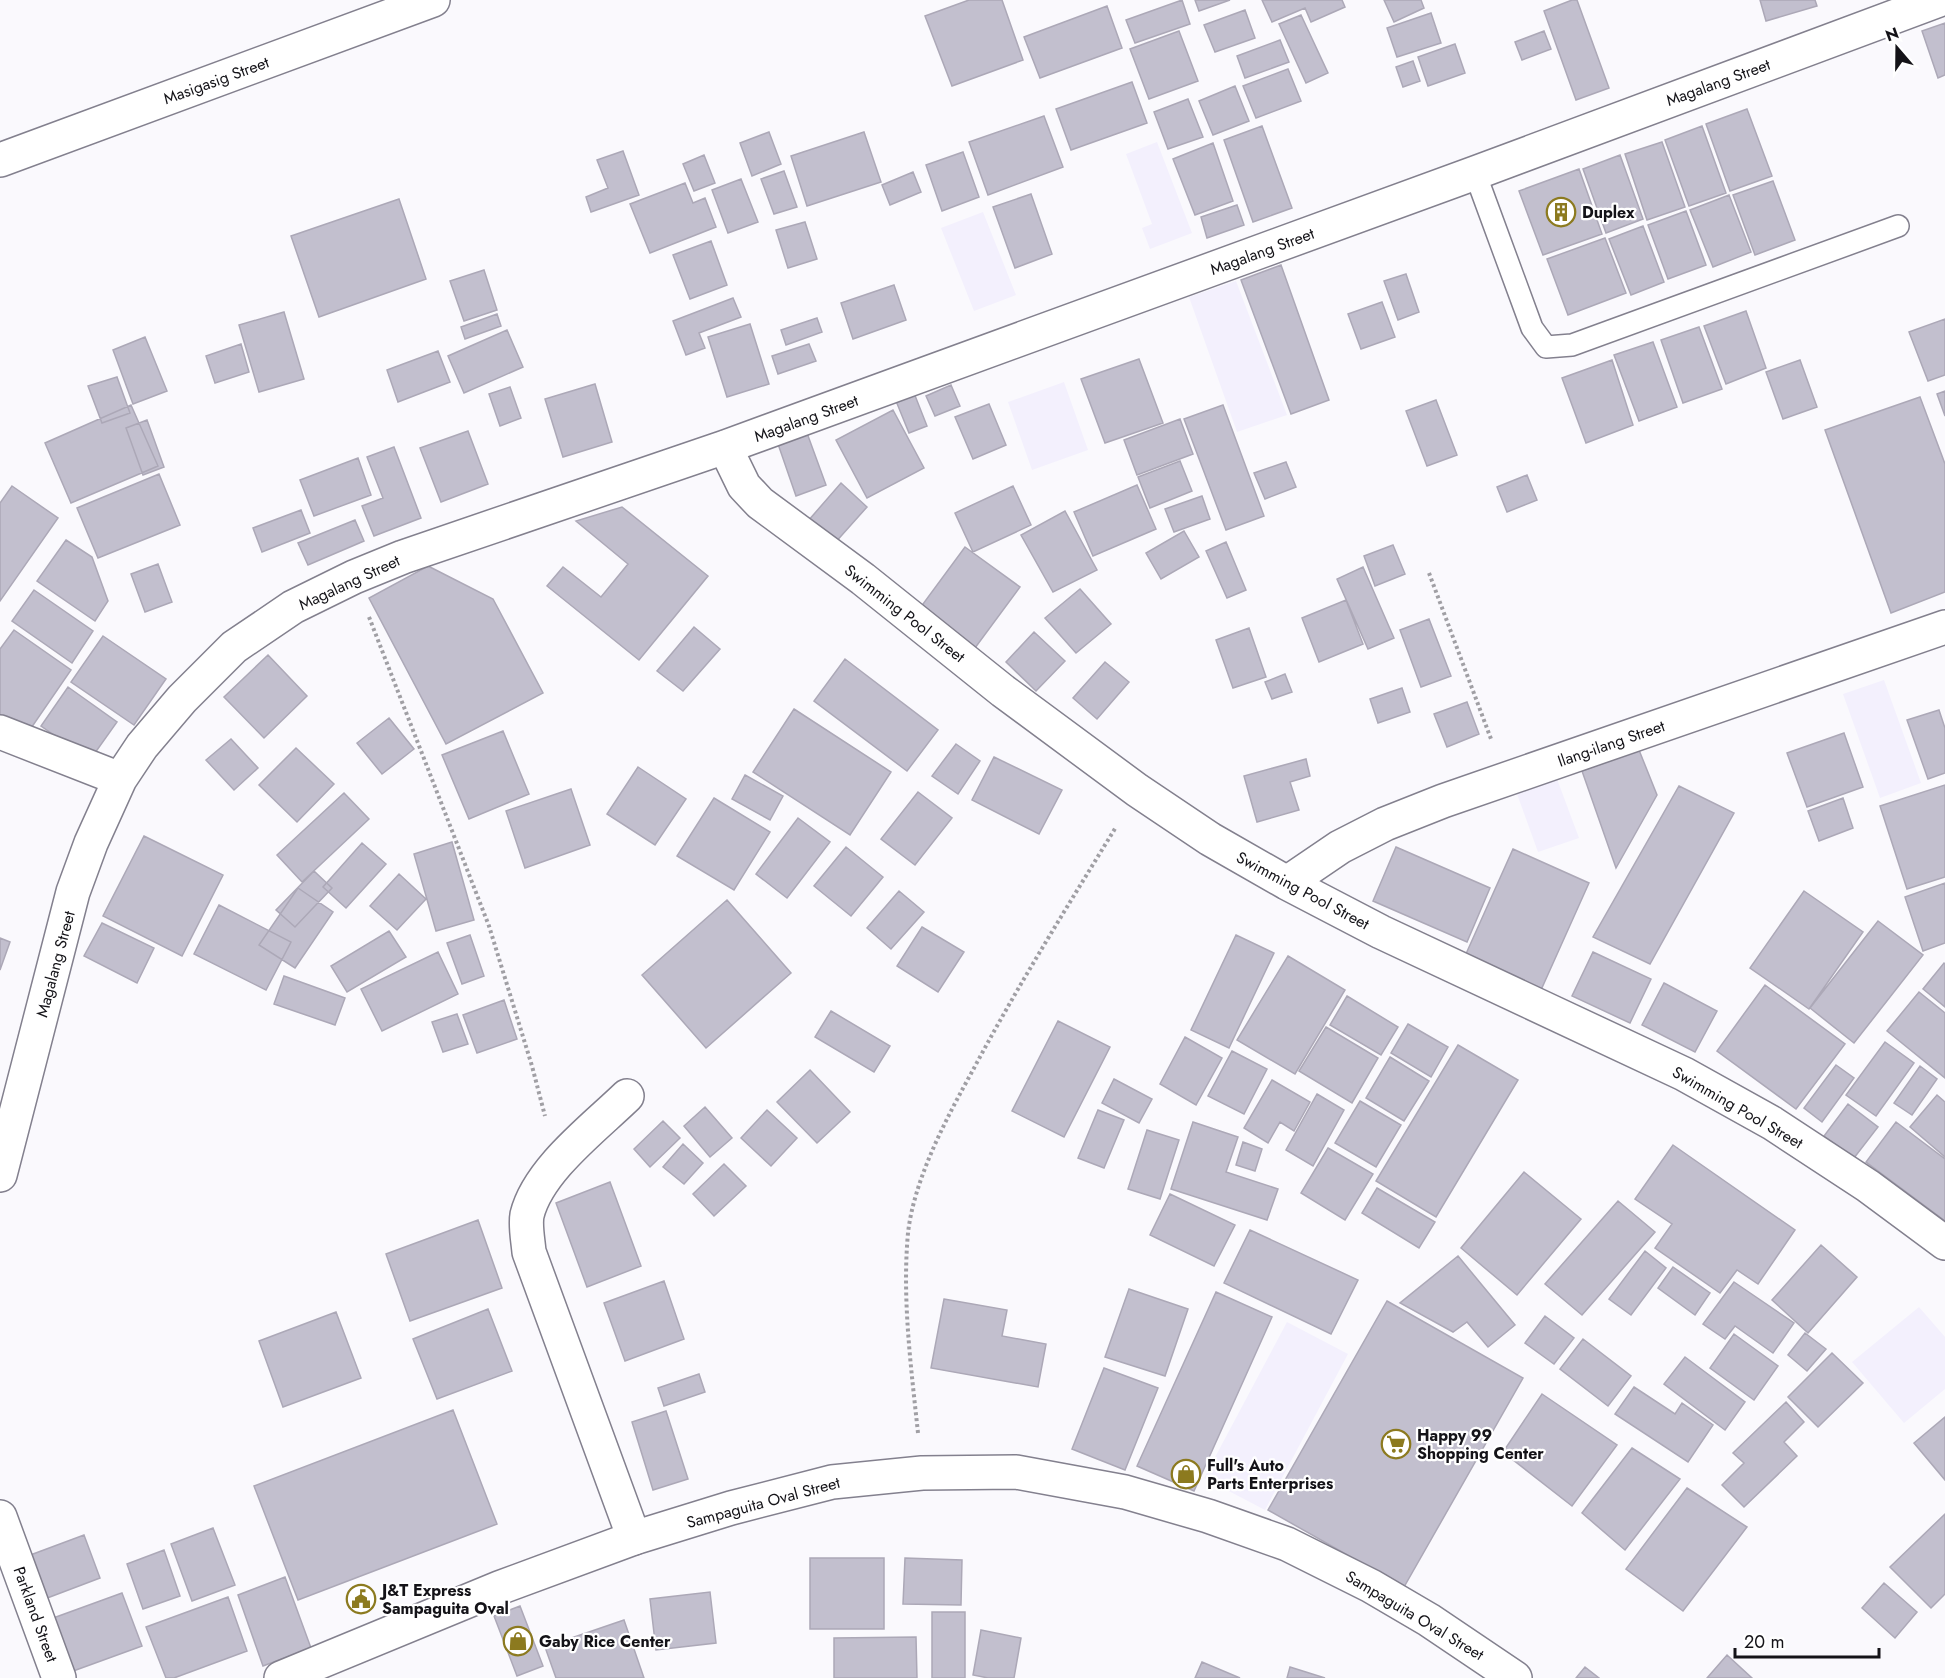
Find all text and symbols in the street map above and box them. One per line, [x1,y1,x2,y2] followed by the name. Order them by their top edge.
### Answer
[1867,18,1927,78] north arrow
[1882,21,1902,47] text: N
[160,51,272,110] street label: Masigasig Street
[1663,53,1774,112] street label: Magalang Street
[1545,196,1577,228] building icon: Duplex
[1582,201,1635,224] place label: Duplex
[1207,222,1318,281] street label: Magalang Street
[751,389,862,448] street label: Magalang Street
[295,549,404,616] street label: Magalang Street
[839,559,970,668] street label: Swimming Pool Street
[1554,714,1668,773] street label: Ilang-ilang Street
[1232,846,1373,935] street label: Swimming Pool Street
[30,908,81,1020] street label: Magalang Street
[1668,1061,1808,1154] street label: Swimming Pool Street
[1417,1424,1544,1465] place label: Happy 99 Shopping Center
[1380,1428,1412,1460] supermarket icon: Happy 99 Shopping Center
[1207,1454,1333,1495] place label: Full's Auto Parts Enterprises
[1170,1458,1202,1490] shop icon: Full's Auto Parts Enterprises
[684,1471,843,1534] street label: Sampaguita Oval Street
[8,1563,64,1665] street label: Parkland Street
[1341,1565,1489,1666] street label: Sampaguita Oval Street
[379,1579,509,1620] place label: J&T Express Sampaguita Oval
[345,1583,377,1615] public building icon: J&T Express Sampaguita Oval
[1735,1621,1879,1659] scale bar
[502,1625,534,1657] shop icon: Gaby Rice Center
[1744,1629,1784,1655] text: 20 m
[539,1630,671,1653] place label: Gaby Rice Center

